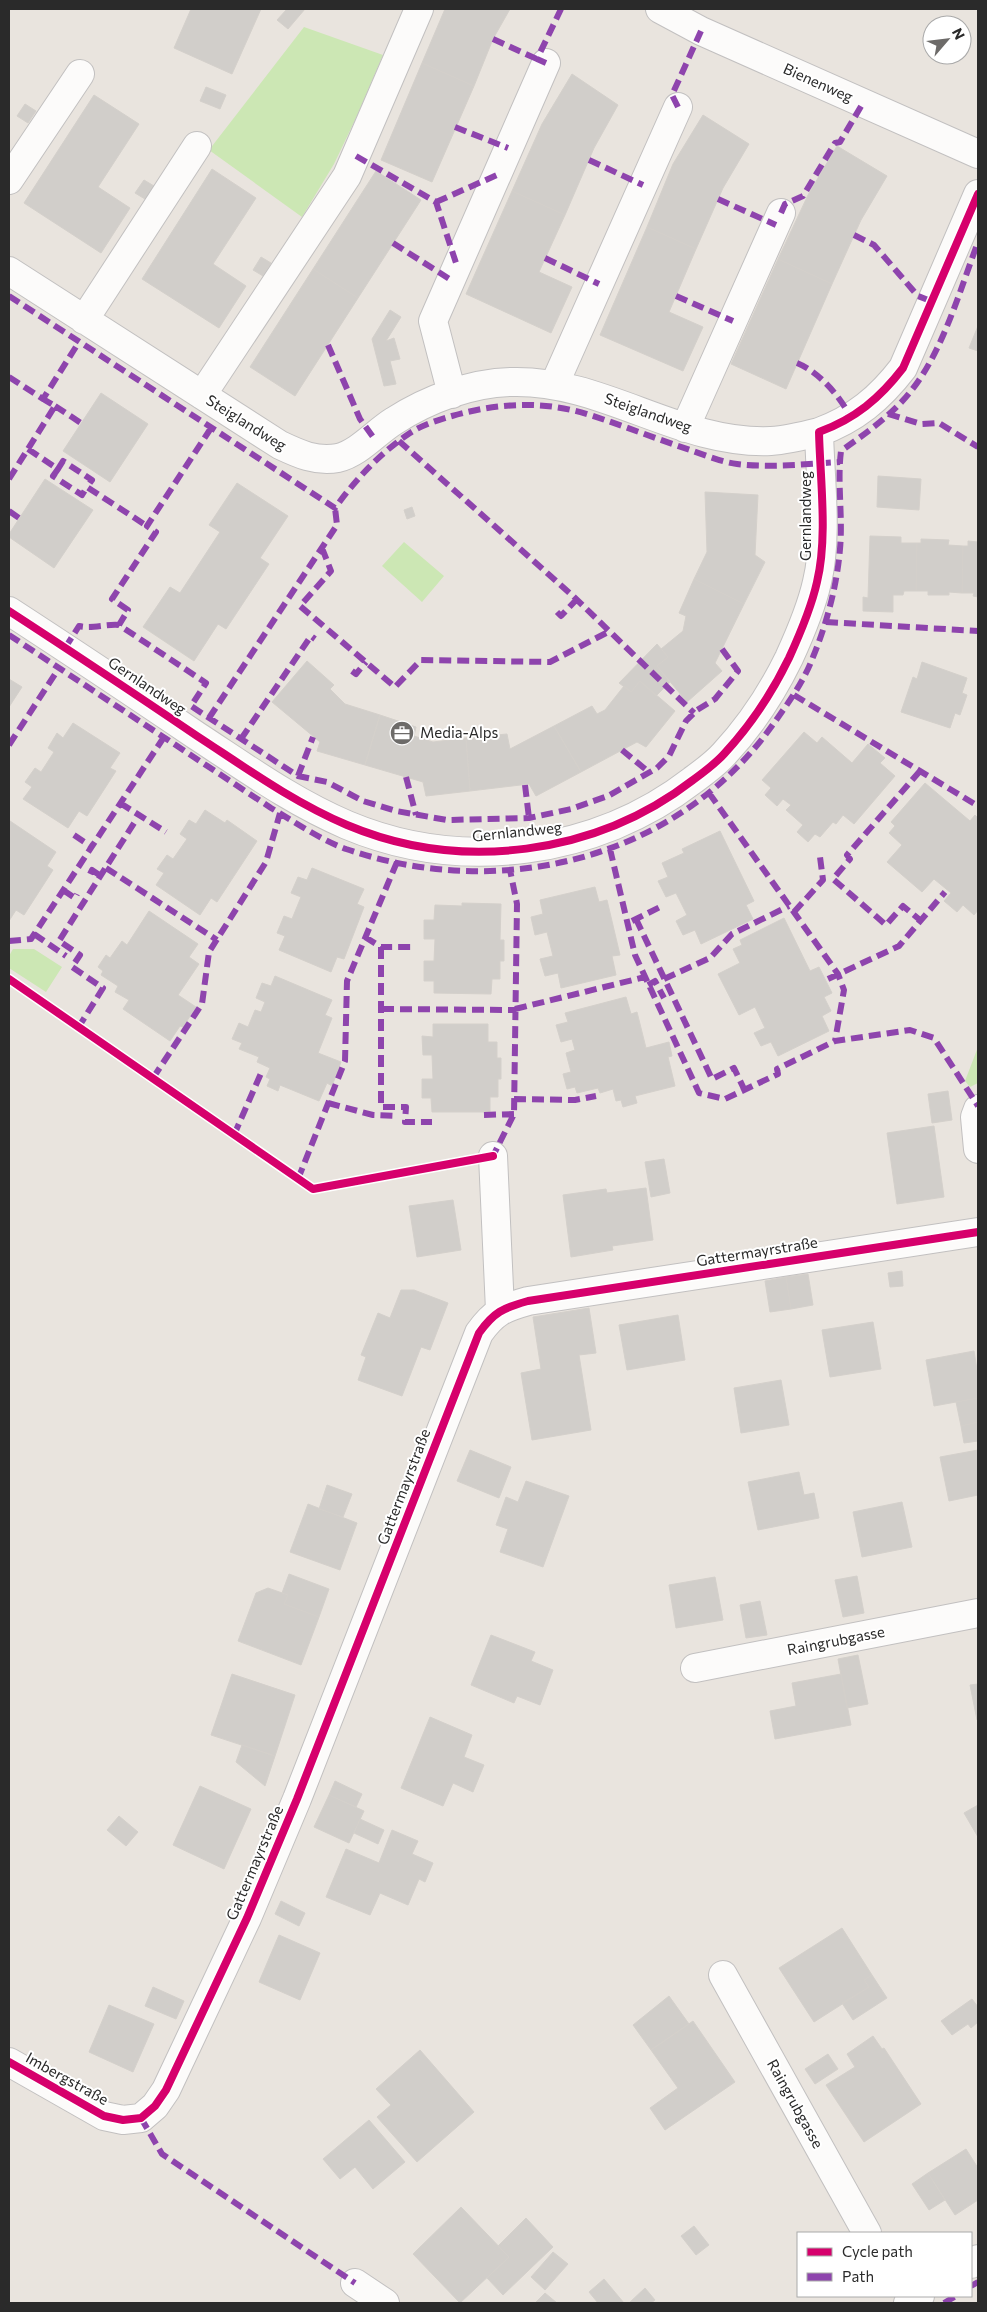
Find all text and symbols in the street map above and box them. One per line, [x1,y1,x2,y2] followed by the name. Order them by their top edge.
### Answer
[922,15,972,65] north arrow
[949,25,969,42] text: N
[781,59,856,105] street label: Bienenweg
[602,389,694,435] street label: Steiglandweg
[203,390,290,454] street label: Steiglandweg
[796,471,814,561] street label: Gernlandweg
[105,652,190,718] street label: Gernlandweg
[389,720,415,746] office icon: Media-Alps
[420,723,499,741] place label: Media-Alps
[471,817,563,845] street label: Gernlandweg
[695,1233,819,1270] street label: Gattermayrstraße
[373,1426,434,1547] street label: Gattermayrstraße
[785,1622,886,1658] street label: Raingrubgasse
[222,1802,286,1923] street label: Gattermayrstraße
[23,2048,112,2108] street label: Imbergstraße
[764,2056,828,2151] street label: Raingrubgasse
[797,2232,972,2297] legend
[842,2242,913,2260] text: Cycle path
[842,2267,874,2285] text: Path

